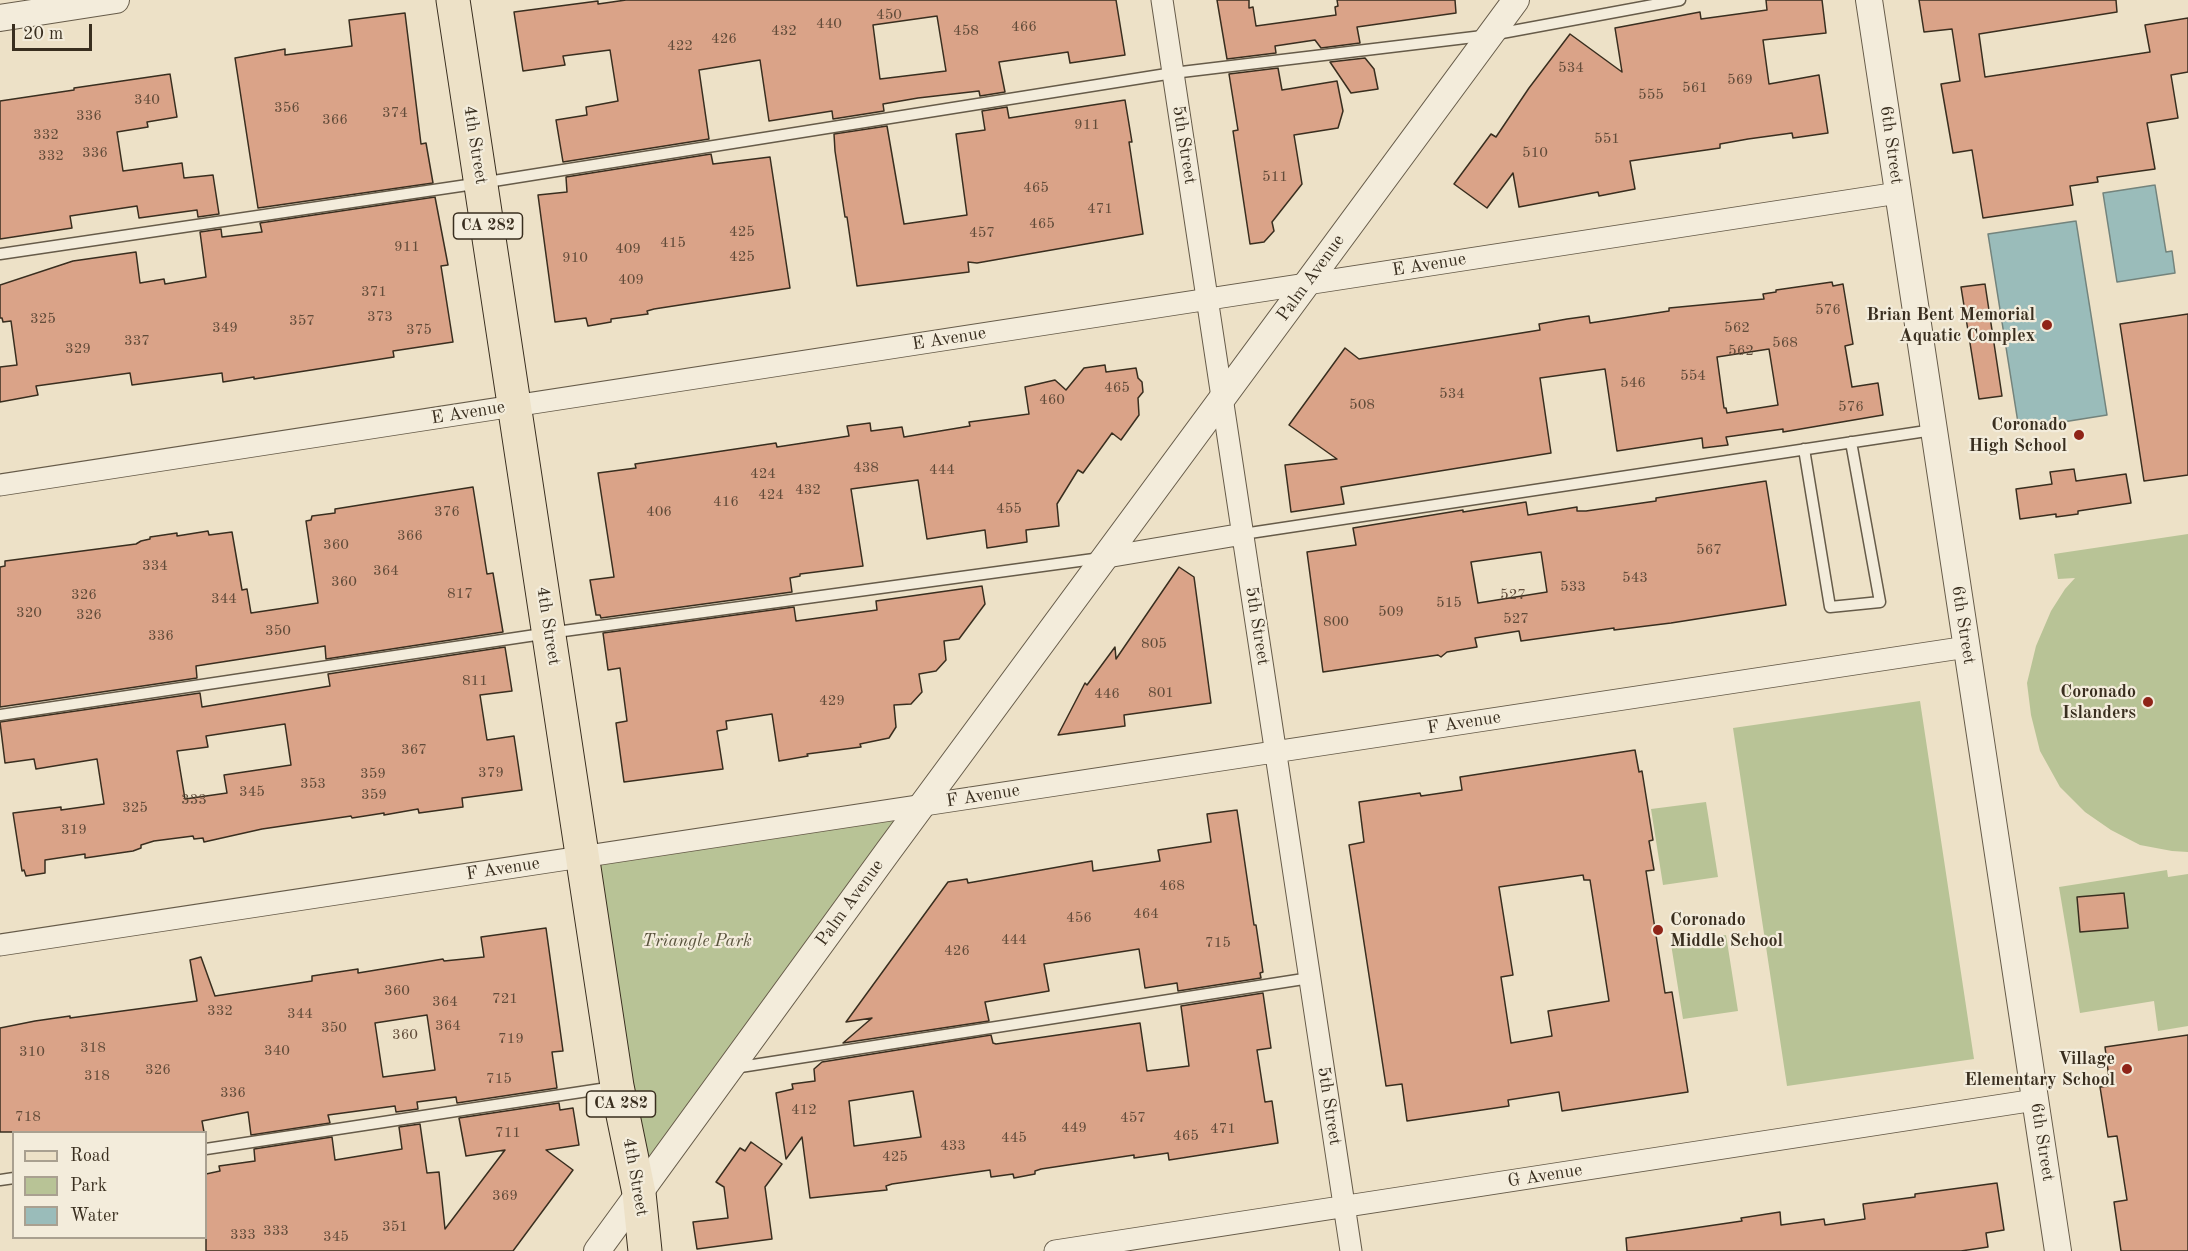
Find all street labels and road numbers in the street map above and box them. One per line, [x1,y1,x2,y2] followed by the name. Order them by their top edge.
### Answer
[458,104,492,186] street label: 4th Street
[1167,104,1201,186] street label: 5th Street
[1875,104,1907,186] street label: 6th Street
[454,213,522,239] road number: CA 282
[1272,231,1350,325] street label: Palm Avenue
[1390,248,1468,282] street label: E Avenue
[910,322,988,356] street label: E Avenue
[429,396,507,430] street label: E Avenue
[1946,584,1980,666] street label: 6th Street
[531,585,565,667] street label: 4th Street
[1240,585,1274,667] street label: 5th Street
[1426,707,1502,739] street label: F Avenue
[945,780,1021,812] street label: F Avenue
[465,853,541,885] street label: F Avenue
[811,856,889,950] street label: Palm Avenue
[1312,1065,1346,1147] street label: 5th Street
[586,1091,656,1117] road number: CA 282
[2025,1101,2059,1183] street label: 6th Street
[617,1136,653,1218] street label: 4th Street
[1506,1159,1584,1193] street label: G Avenue

